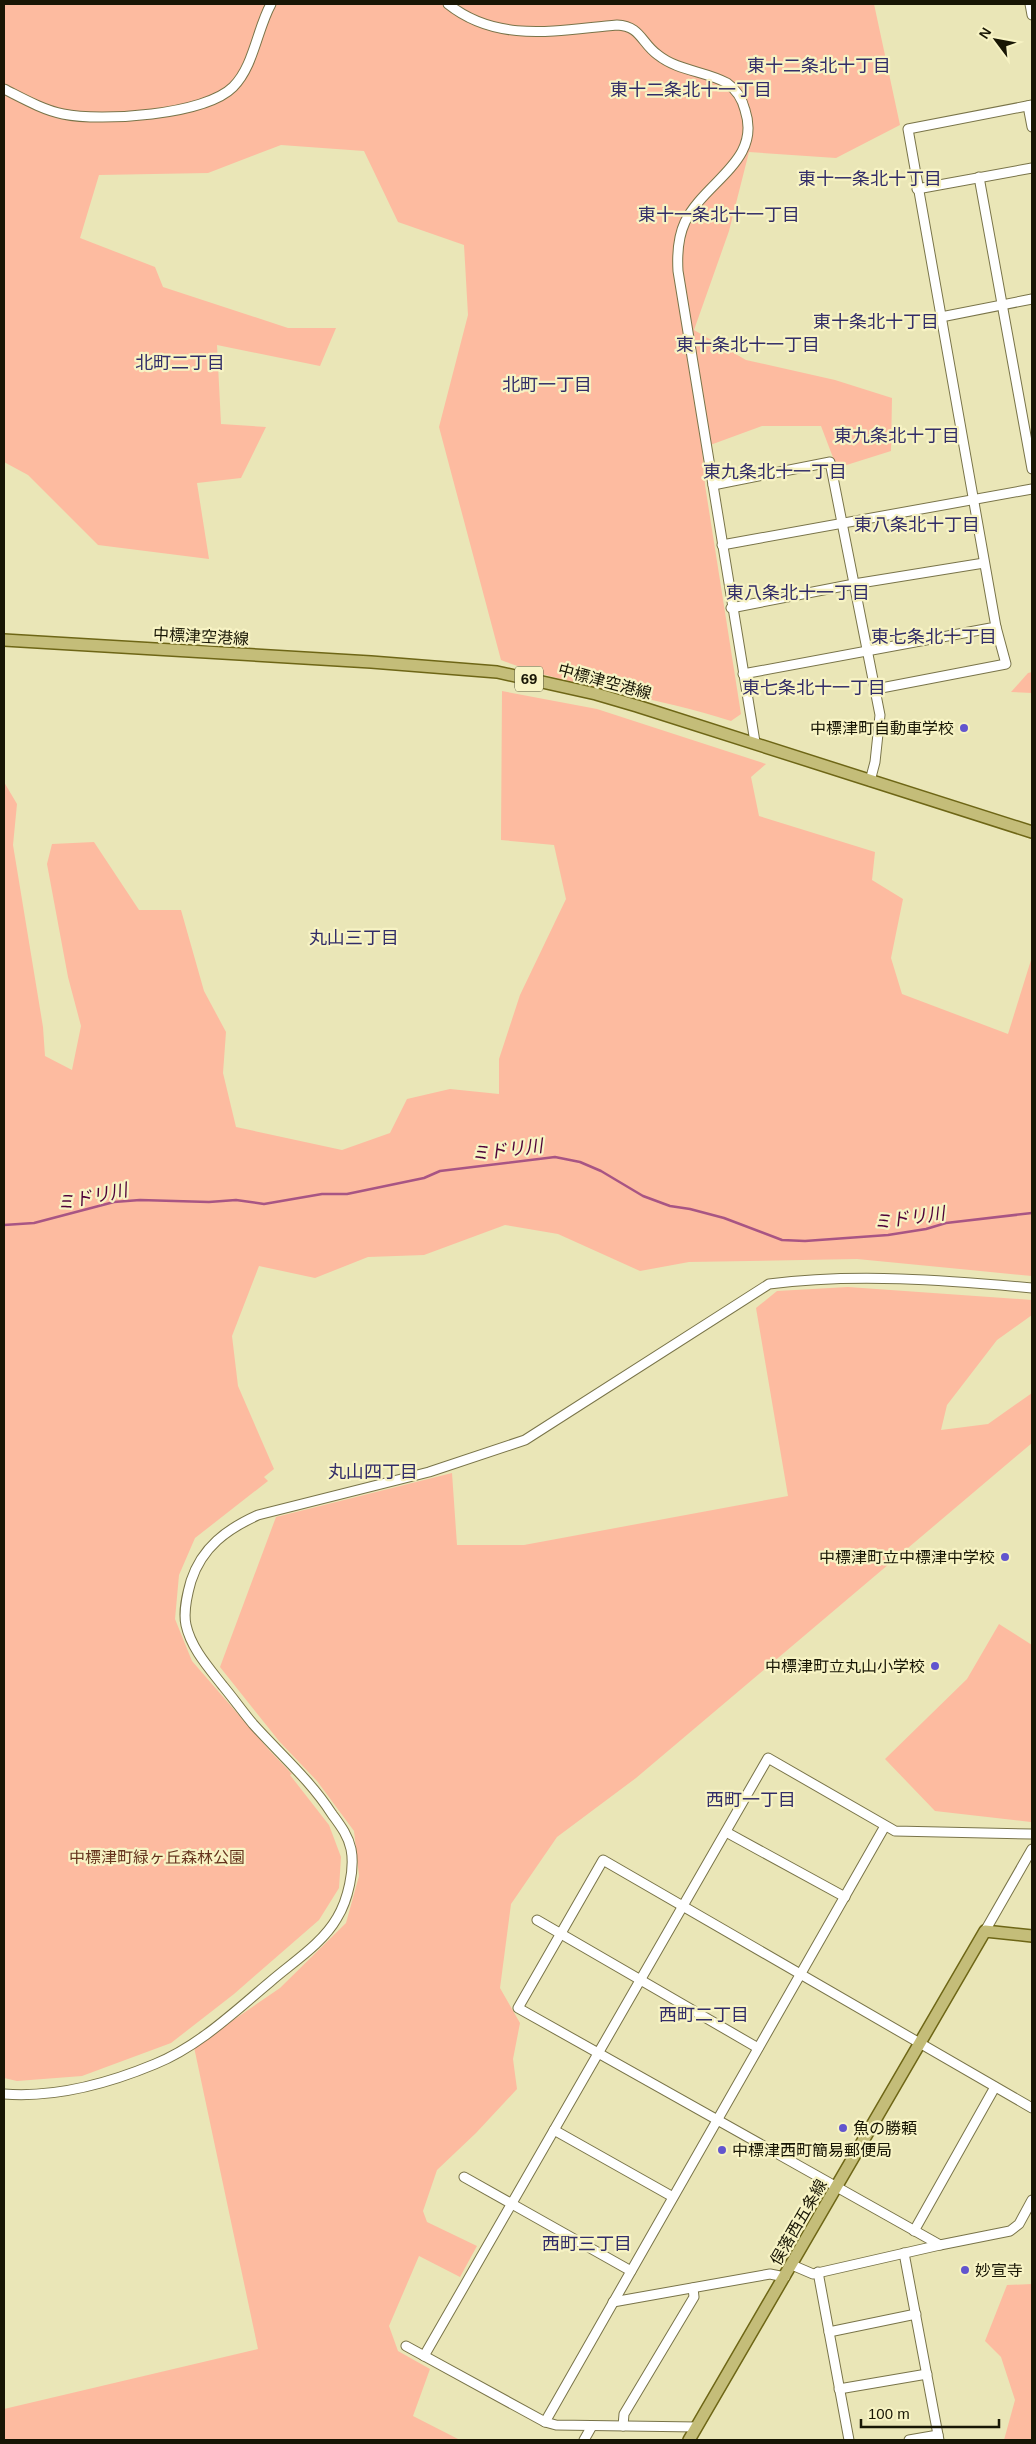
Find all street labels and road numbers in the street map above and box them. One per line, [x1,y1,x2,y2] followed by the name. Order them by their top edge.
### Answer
[153,625,249,648] street label: 中標津空港線
[556,661,653,702] street label: 中標津空港線
[515,666,543,692] road number: 69
[767,2176,830,2268] street label: 俣落西五条線

